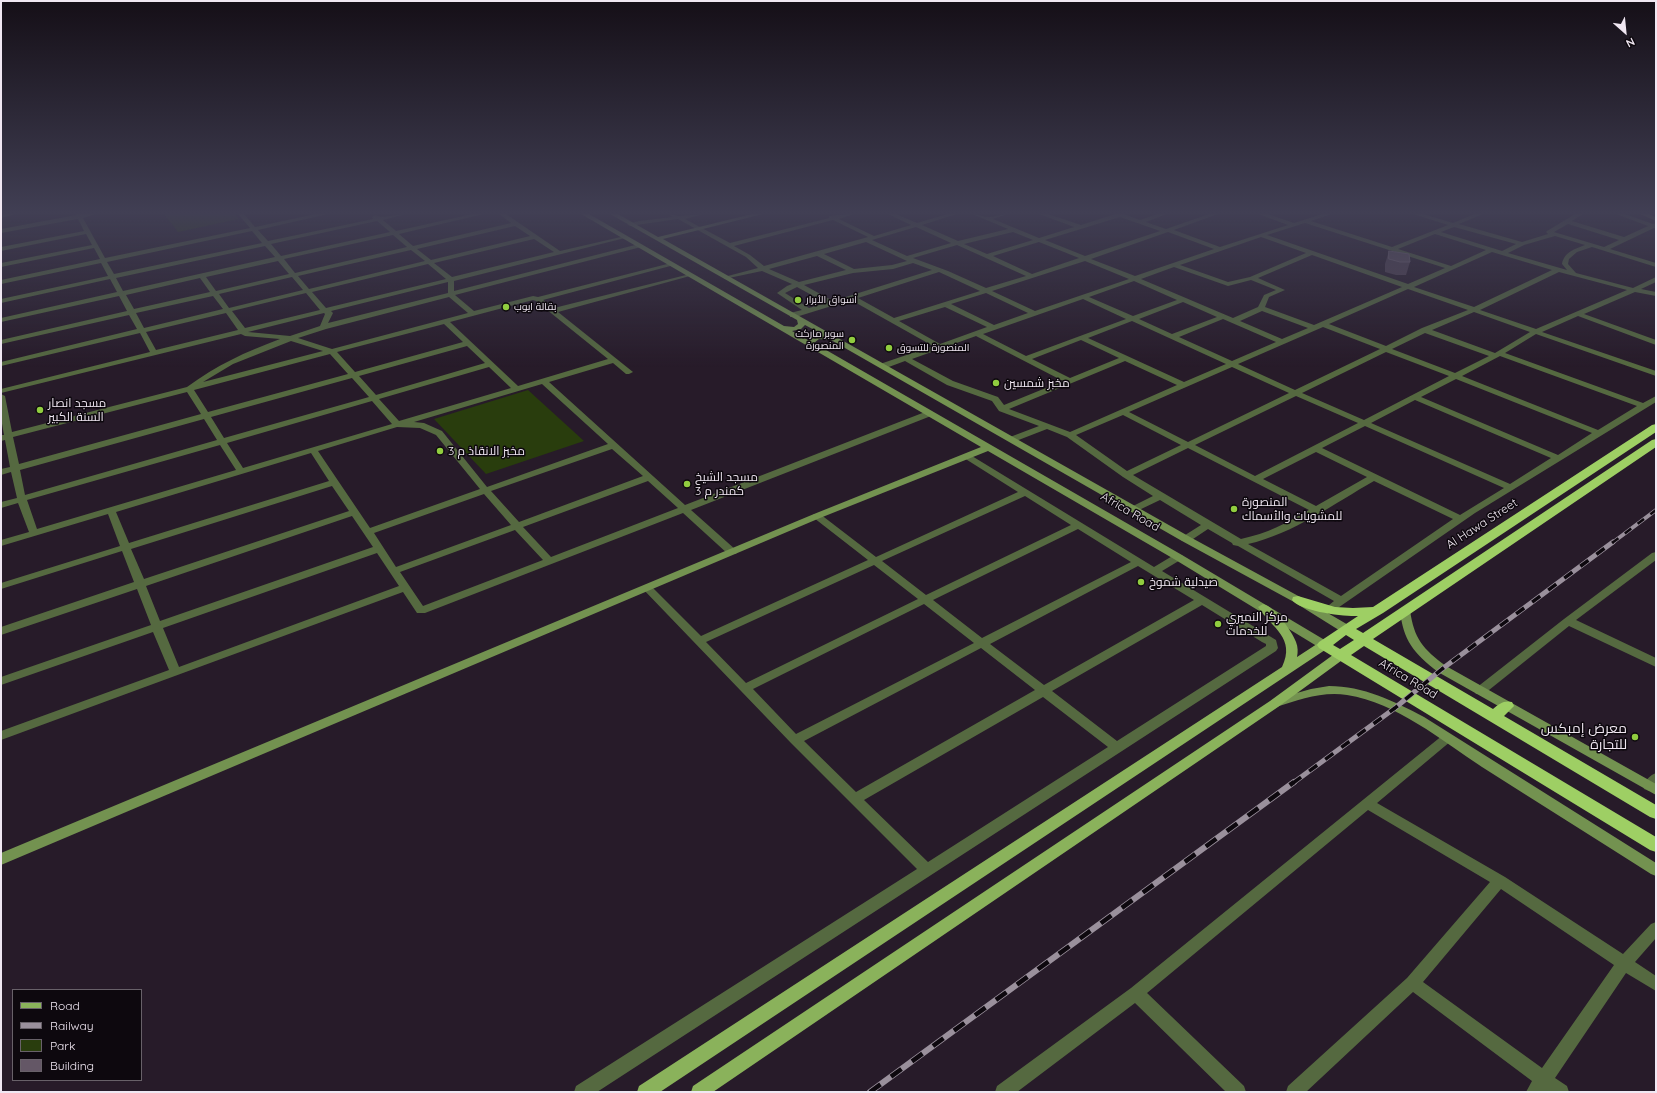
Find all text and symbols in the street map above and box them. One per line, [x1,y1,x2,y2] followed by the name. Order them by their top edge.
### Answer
[1605,12,1645,52] north arrow
[1624,35,1637,51] text: N
[806,294,857,306] place label: أسواق الأبرار
[793,295,803,305] marker: أسواق الأبرار
[514,301,556,313] place label: بقالة ايوب
[501,302,511,312] marker: بقالة ايوب
[795,328,844,352] place label: سوبر ماركت المنصورة
[847,335,857,345] marker: سوبر ماركت المنصورة
[897,342,969,354] place label: المنصورة للتسوق
[884,343,894,353] marker: المنصورة للتسوق
[1004,376,1070,390] place label: مخبز شمسين
[991,378,1001,388] marker: مخبز شمسين
[48,396,106,424] place label: مسجد انصار السنة الكبير
[35,405,45,415] marker: مسجد انصار السنة الكبير
[448,444,525,458] place label: مخبز الانقاذ م 3
[435,446,445,456] marker: مخبز الانقاذ م 3
[695,470,758,498] place label: مسجد الشيخ كمندر م 3
[682,479,692,489] marker: مسجد الشيخ كمندر م 3
[1098,489,1162,535] street label: Africa Road
[1242,495,1342,523] place label: المنصورة للمشويات والأسماك
[1444,496,1520,552] street label: Al Hawa Street
[1229,504,1239,514] marker: المنصورة للمشويات والأسماك
[1149,575,1218,589] place label: صيدلية شموخ
[1136,577,1146,587] marker: صيدلية شموخ
[1226,610,1288,638] place label: مركز النميري للخدمات
[1213,619,1223,629] marker: مركز النميري للخدمات
[1376,656,1440,702] street label: Africa Road
[1541,721,1627,754] place label: معرض إمبكس للتجارة
[1630,732,1640,742] marker: معرض إمبكس للتجارة
[12,989,142,1081] legend
[50,998,80,1013] text: Road
[50,1018,94,1033] text: Railway
[50,1038,75,1053] text: Park
[50,1058,94,1073] text: Building

